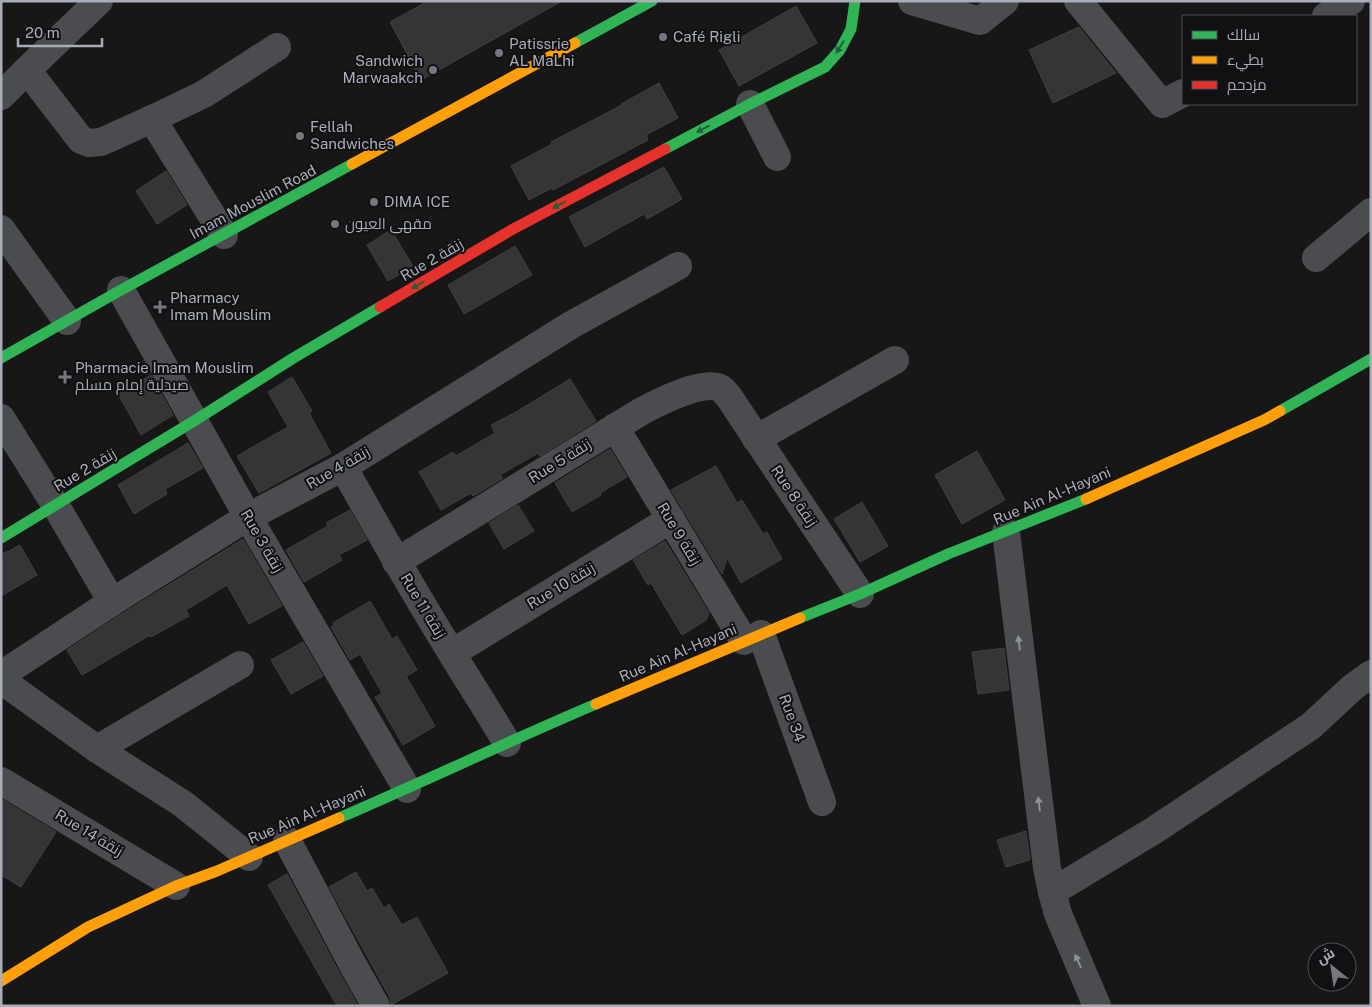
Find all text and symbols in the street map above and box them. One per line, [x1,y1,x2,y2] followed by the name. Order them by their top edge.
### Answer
[18,15,101,47] scale bar
[1182,15,1357,105] legend
[25,24,60,41] text: 20 m
[1227,26,1260,43] text: سالك
[673,28,740,45] place label: Café Rigli
[657,31,669,43] marker: Café Rigli
[509,35,575,69] place label: Patissrie AL MaLhi
[836,40,845,54] one-way arrow
[493,47,505,59] marker: Patissrie AL MaLhi
[1227,51,1264,72] text: بطيء
[343,52,423,86] place label: Sandwich Marwaakch
[427,64,439,76] marker: Sandwich Marwaakch
[1227,76,1267,95] text: مزدحم
[310,118,394,152] place label: Fellah Sandwiches
[695,125,710,133] one-way arrow
[294,130,306,142] marker: Fellah Sandwiches
[187,161,319,242] street label: Imam Mouslim Road
[384,193,450,210] place label: DIMA ICE
[368,196,380,208] marker: DIMA ICE
[552,201,566,209] one-way arrow
[345,215,432,234] place label: مقهى العيون
[329,218,341,230] marker: مقهى العيون
[397,235,467,285] street label: Rue 2 زنقة
[411,281,425,290] one-way arrow
[170,289,271,323] place label: Pharmacy Imam Mouslim
[154,301,166,313] marker: Pharmacy Imam Mouslim
[75,359,254,395] place label: Pharmacie Imam Mouslim صيدلية إمام مسلم
[59,371,71,383] marker: Pharmacie Imam Mouslim صيدلية إمام مسلم
[525,435,595,487] street label: Rue 5 زنقة
[303,443,373,493] street label: Rue 4 زنقة
[51,444,119,496] street label: Rue 2 زنقة
[767,462,821,530] street label: Rue 8 زنقة
[990,463,1113,528] street label: Rue Ain Al-Hayani
[653,499,705,569] street label: Rue 9 زنقة
[237,506,287,576] street label: Rue 3 زنقة
[524,559,598,613] street label: Rue 10 زنقة
[397,570,449,642] street label: Rue 11 زنقة
[616,620,739,685] street label: Rue Ain Al-Hayani
[1015,635,1023,651] one-way arrow
[776,692,809,744] street label: Rue 34
[245,782,368,847] street label: Rue Ain Al-Hayani
[1035,796,1043,812] one-way arrow
[52,806,126,860] street label: Rue 14 زنقة
[1307,942,1357,992] north arrow
[1314,944,1338,968] text: ش
[1074,954,1082,968] one-way arrow

